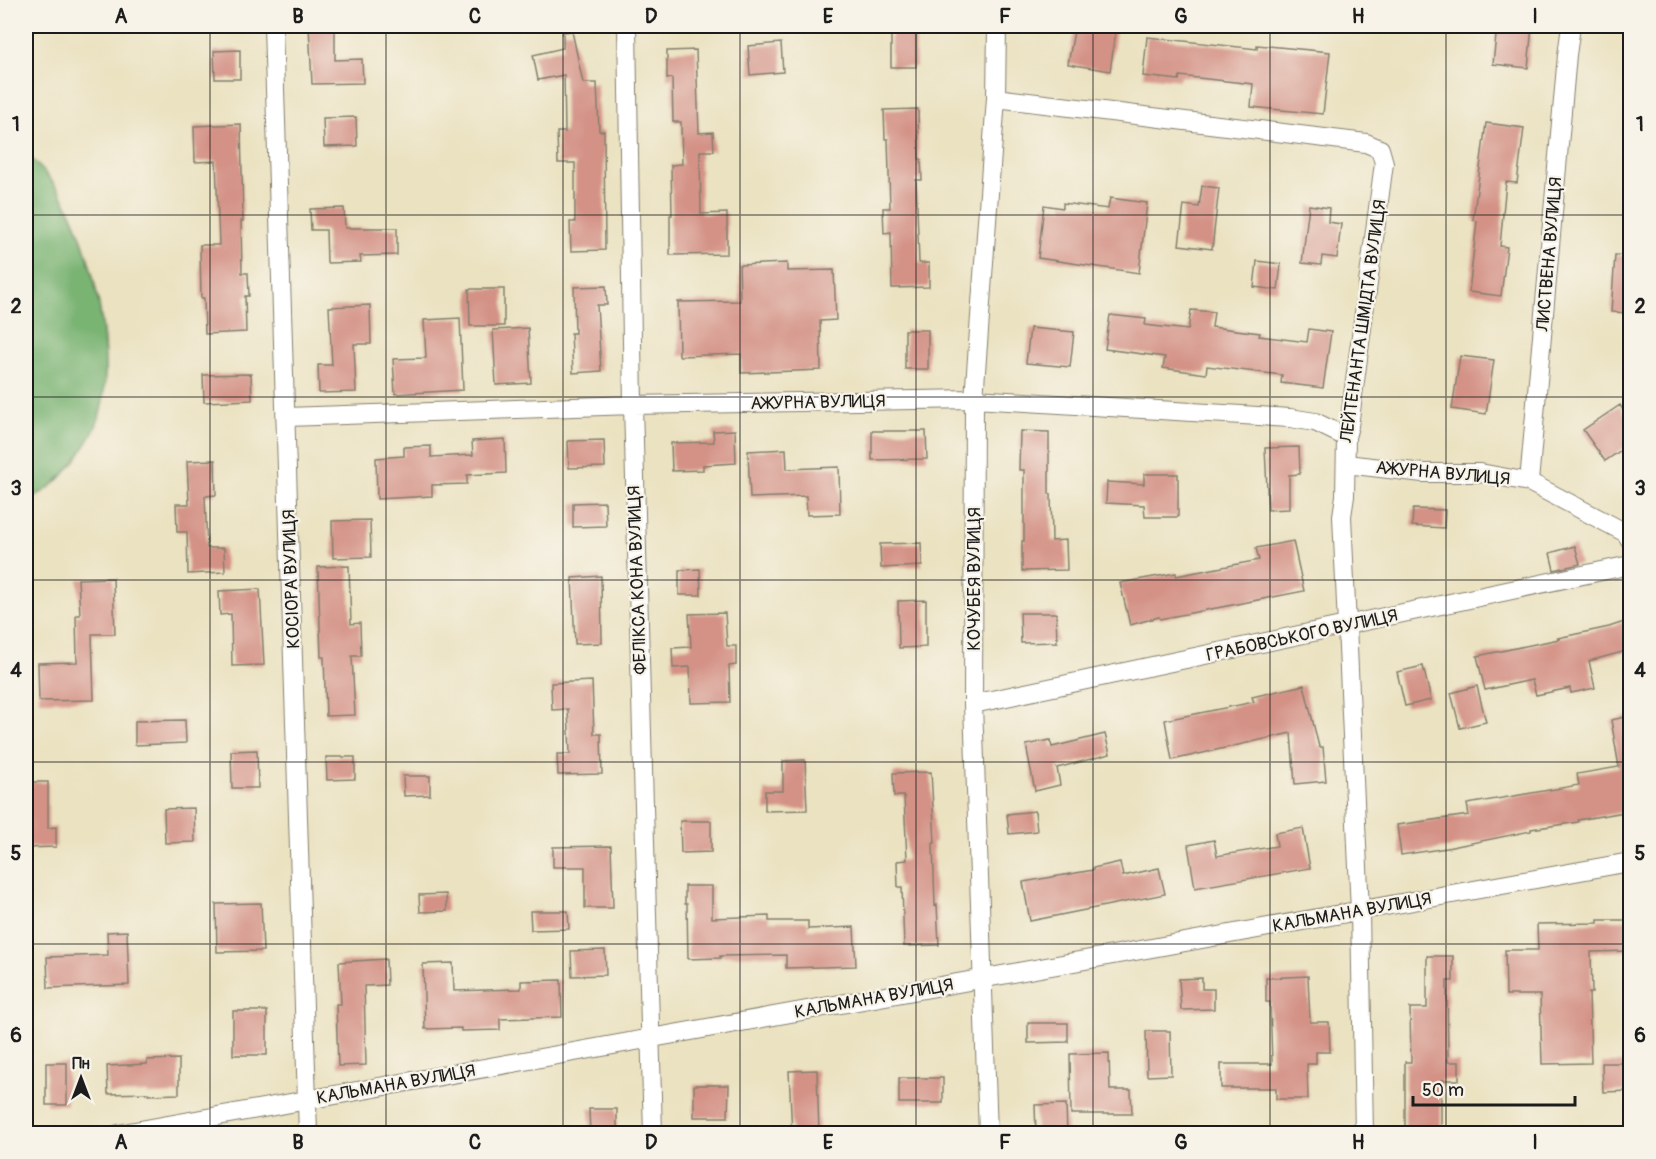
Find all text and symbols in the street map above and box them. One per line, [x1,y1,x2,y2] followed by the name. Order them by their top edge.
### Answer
[115,4,128,29] text: A
[292,4,304,29] text: B
[469,4,481,29] text: C
[645,4,658,29] text: D
[823,4,834,29] text: E
[999,4,1011,29] text: F
[1174,4,1188,29] text: G
[1352,4,1365,29] text: H
[1532,4,1538,29] text: I
[12,112,20,137] text: 1
[1636,112,1644,137] text: 1
[1531,176,1568,333] street label: ЛИСТВЕНА ВУЛИЦЯ
[1335,198,1392,445] street label: ЛЕЙТЕНАНТА ШМІДТА ВУЛИЦЯ
[10,294,22,319] text: 2
[1634,294,1646,319] text: 2
[750,390,886,415] street label: АЖУРНА ВУЛИЦЯ
[1375,456,1511,491] street label: АЖУРНА ВУЛИЦЯ
[10,476,22,501] text: 3
[1634,476,1646,501] text: 3
[623,485,652,675] street label: ФЕЛІКСА КОНА ВУЛИЦЯ
[963,507,986,651] street label: КОЧУБЕЯ ВУЛИЦЯ
[278,509,305,649] street label: КОСІОРА ВУЛИЦЯ
[1204,604,1400,667] street label: ГРАБОВСЬКОГО ВУЛИЦЯ
[10,658,22,683] text: 4
[1634,658,1646,683] text: 4
[11,841,22,866] text: 5
[1635,841,1646,866] text: 5
[1271,887,1433,938] street label: КАЛЬМАНА ВУЛИЦЯ
[793,973,955,1024] street label: КАЛЬМАНА ВУЛИЦЯ
[10,1023,22,1048] text: 6
[1634,1023,1646,1048] text: 6
[51,1048,111,1108] north arrow
[72,1054,90,1074] text: Пн
[315,1059,477,1110] street label: КАЛЬМАНА ВУЛИЦЯ
[1413,1069,1575,1107] scale bar
[1422,1079,1464,1102] text: 50 m
[115,1130,128,1155] text: A
[292,1130,304,1155] text: B
[469,1130,481,1155] text: C
[645,1130,658,1155] text: D
[823,1130,834,1155] text: E
[999,1130,1011,1155] text: F
[1174,1130,1188,1155] text: G
[1352,1130,1365,1155] text: H
[1532,1130,1538,1155] text: I

